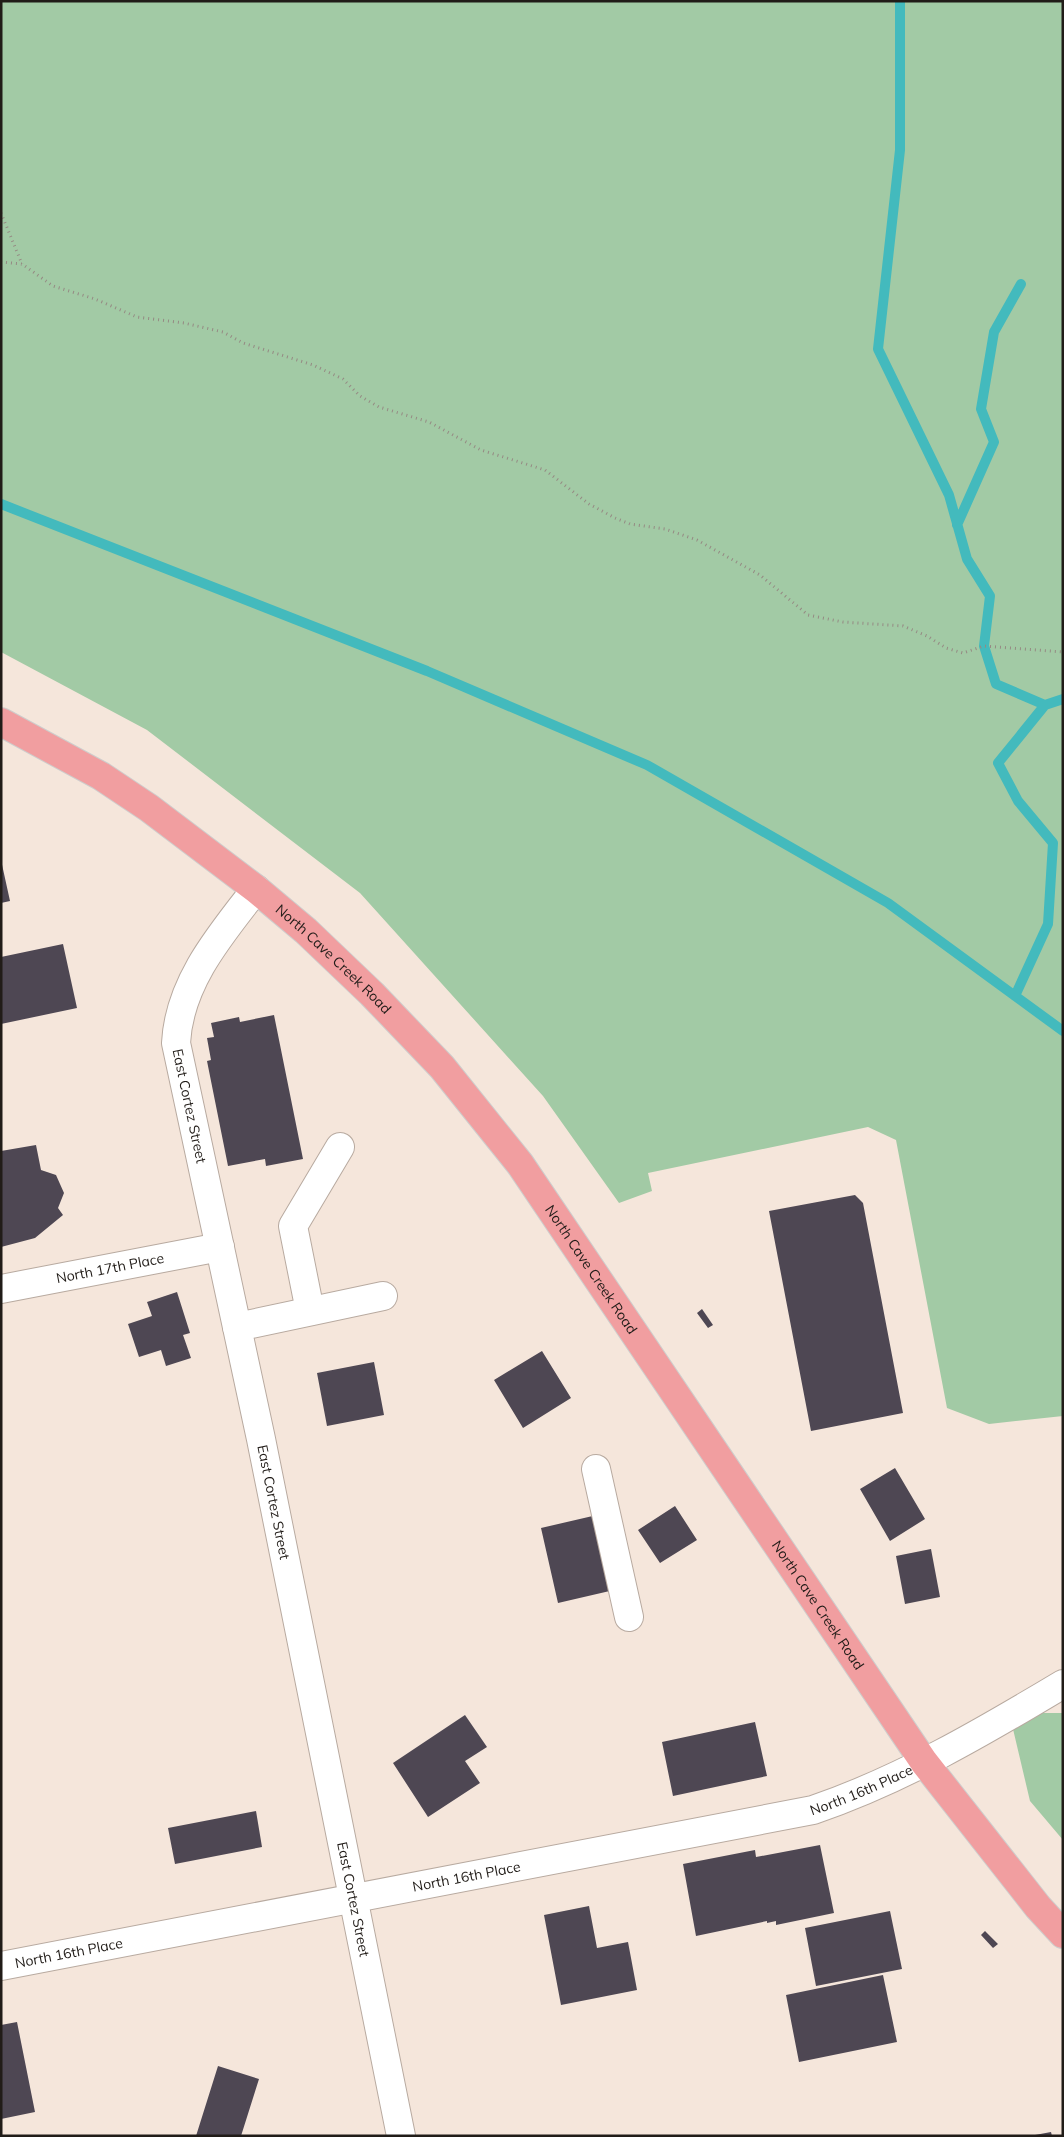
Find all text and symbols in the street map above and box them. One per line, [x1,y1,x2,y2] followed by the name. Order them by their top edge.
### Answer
[272,900,395,1018] street label: North Cave Creek Road
[168,1047,211,1165] street label: East Cortez Street
[541,1201,641,1338] street label: North Cave Creek Road
[55,1249,166,1287] street label: North 17th Place
[253,1443,294,1561] street label: East Cortez Street
[768,1537,868,1673] street label: North Cave Creek Road
[808,1761,916,1819] street label: North 16th Place
[333,1840,374,1958] street label: East Cortez Street
[411,1857,522,1896] street label: North 16th Place
[13,1934,124,1972] street label: North 16th Place

